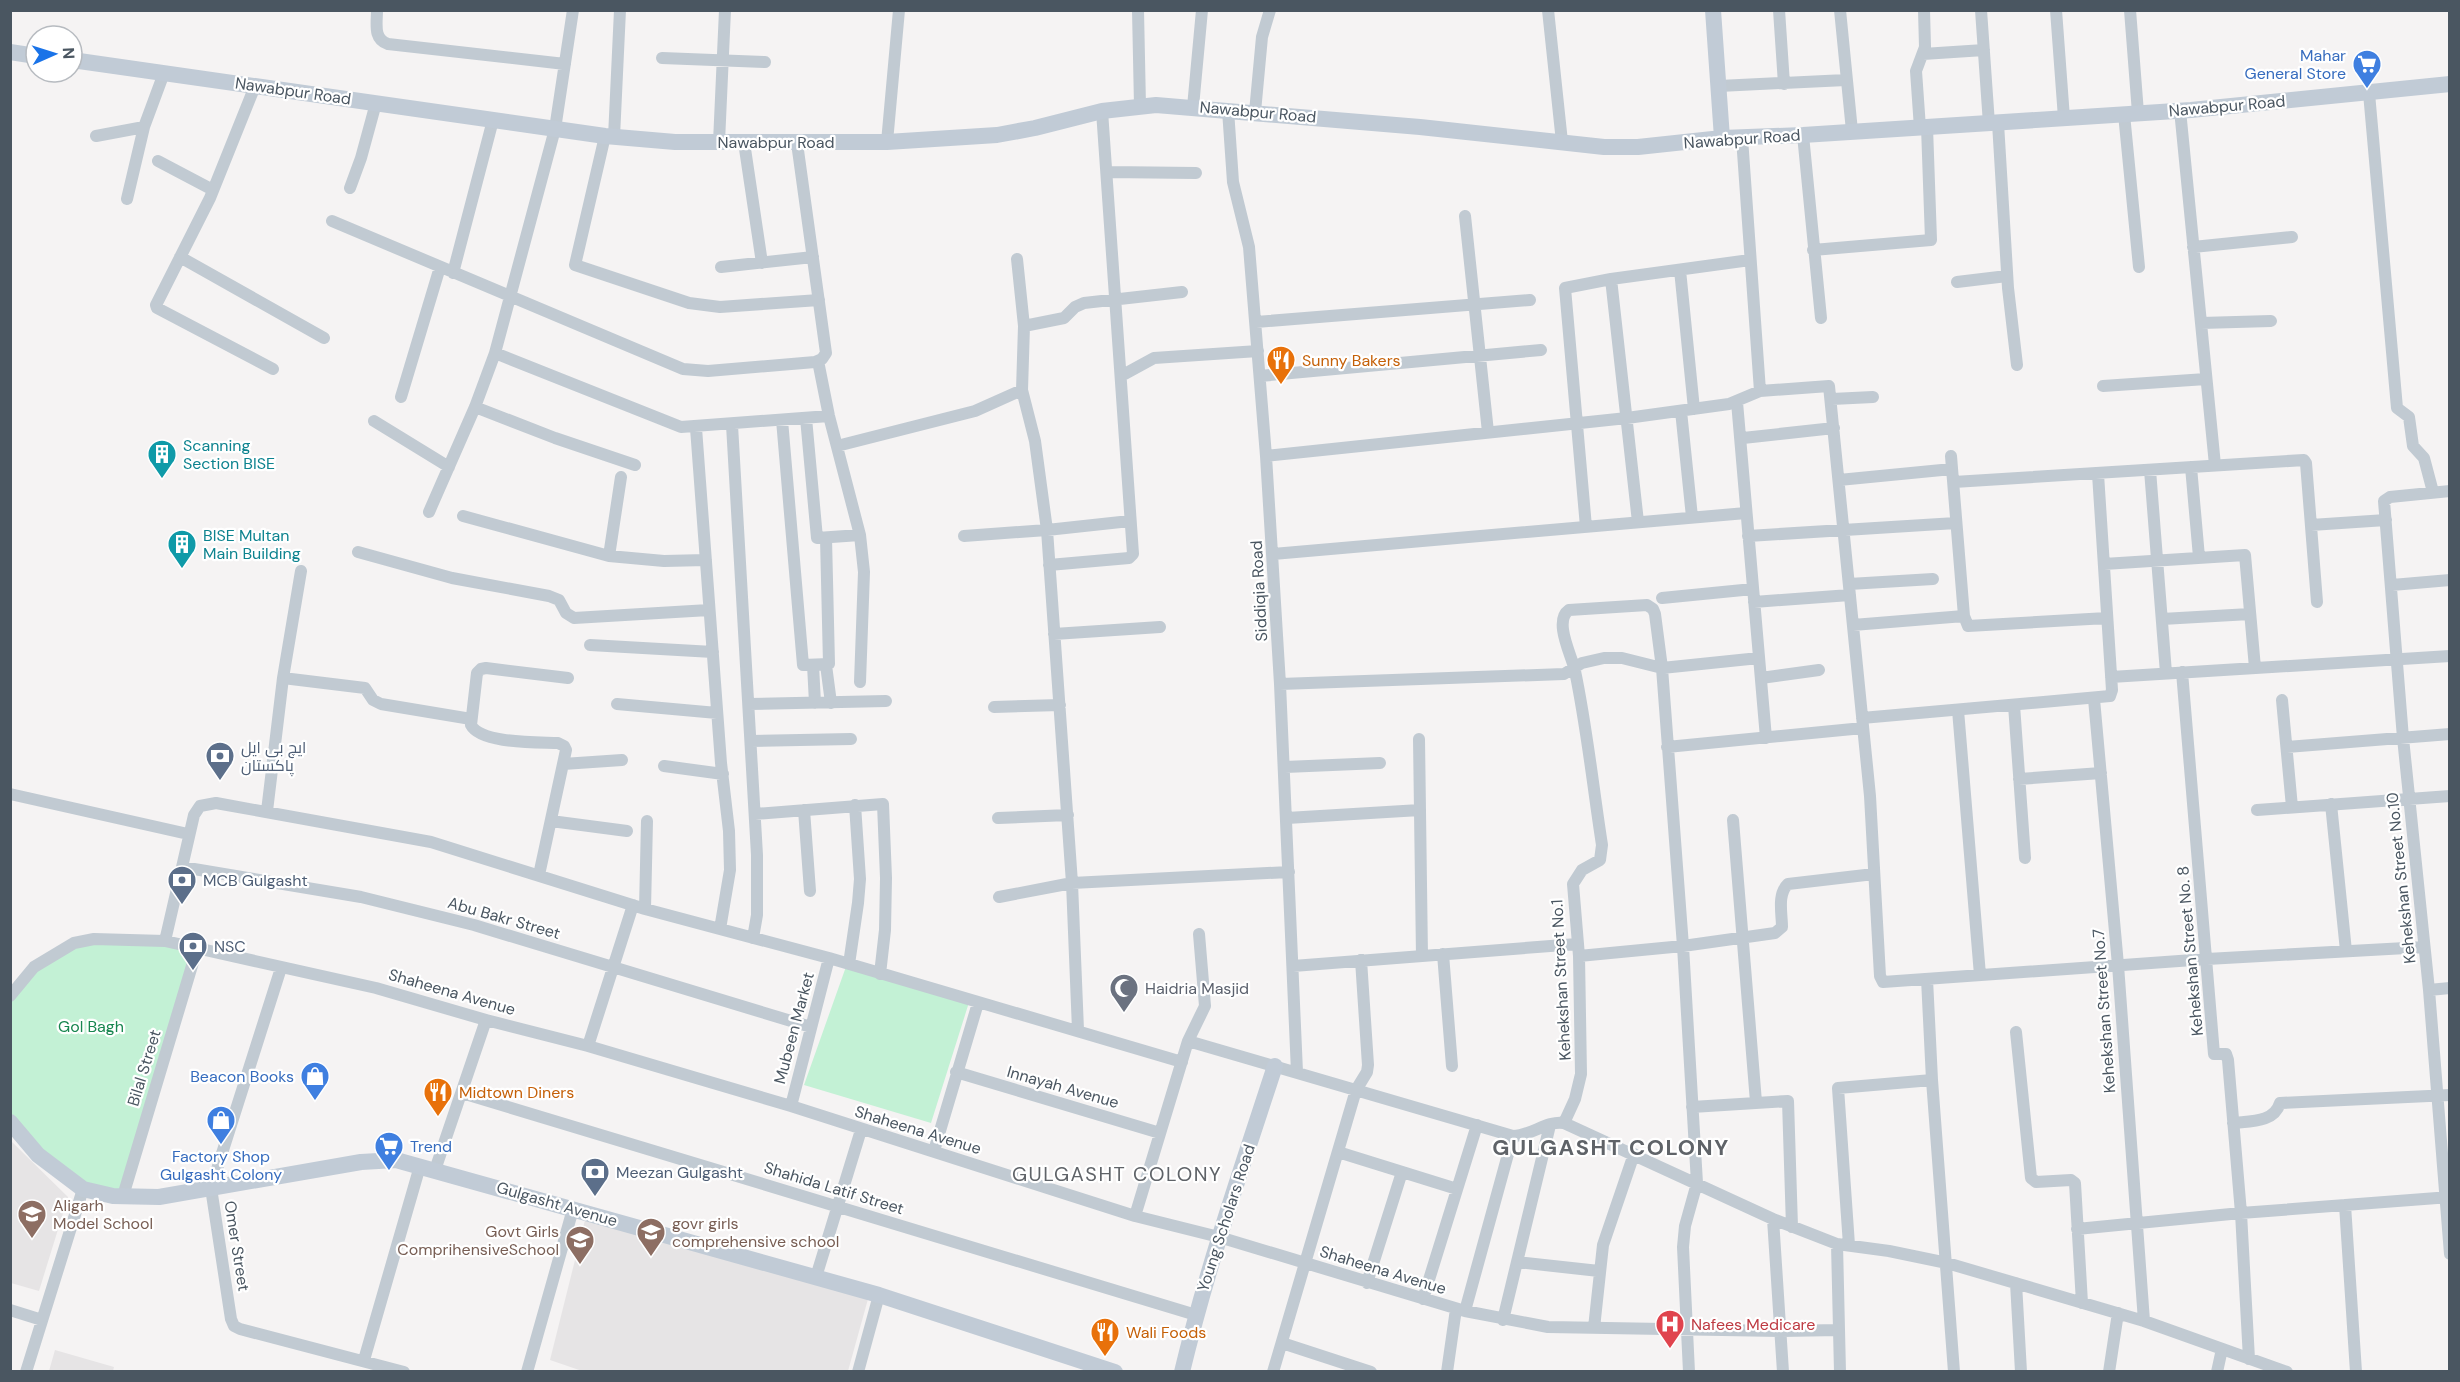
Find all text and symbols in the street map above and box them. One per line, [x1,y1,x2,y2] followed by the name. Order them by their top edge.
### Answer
[24,24,84,84] north arrow
[2245,45,2346,84] place label: Mahar General Store
[58,47,79,60] text: N
[2351,48,2383,90] supermarket icon: Mahar General Store
[234,72,352,110] street label: Nawabpur Road
[2168,90,2286,122] street label: Nawabpur Road
[1199,96,1317,128] street label: Nawabpur Road
[1683,124,1801,154] street label: Nawabpur Road
[718,132,834,153] street label: Nawabpur Road
[1265,344,1297,386] restaurant icon: Sunny Bakers
[1302,350,1401,371] place label: Sunny Bakers
[183,435,275,474] place label: Scanning Section BISE
[146,438,178,480] building icon: Scanning Section BISE
[203,525,301,564] place label: BISE Multan Main Building
[166,528,198,570] building icon: BISE Multan Main Building
[1246,540,1272,642] street label: Siddiqia Road
[241,737,306,777] place label: ایچ بی ایل پاکستان
[204,740,236,782] bank icon: ایچ بی ایل پاکستان
[2382,791,2420,965] street label: Kehekshan Street No.10
[166,864,198,906] bank icon: MCB Gulgasht
[2172,865,2208,1037] street label: Kehekshan Street No. 8
[203,870,308,891] place label: MCB Gulgasht
[445,892,563,944] street label: Abu Bakr Street
[1546,899,1576,1061] street label: Kehekshan Street No.1
[2088,928,2120,1094] street label: Kehekshan Street No.7
[177,930,209,972] bank icon: NSC
[214,936,246,957] place label: NSC
[386,964,518,1020] street label: Shaheena Avenue
[769,970,819,1086] street label: Mubeen Market
[1108,972,1140,1014] mosque icon: Haidria Masjid
[1145,978,1249,999] place label: Haidria Masjid
[58,1016,124,1037] park label: Gol Bagh
[122,1027,166,1109] street label: Bilal Street
[299,1060,331,1102] shop icon: Beacon Books
[1005,1061,1121,1113] street label: Innayah Avenue
[190,1066,294,1087] place label: Beacon Books
[422,1076,454,1118] restaurant icon: Midtown Diners
[459,1082,574,1103] place label: Midtown Diners
[852,1101,984,1159] street label: Shaheena Avenue
[205,1104,237,1146] shop icon: Factory Shop Gulgasht Colony
[373,1130,405,1172] supermarket icon: Trend
[1492,1133,1730,1162] district label: GULGASHT COLONY
[410,1136,452,1157] place label: Trend
[1192,1142,1260,1294] street label: Young Scholars Road
[160,1146,282,1185] place label: Factory Shop Gulgasht Colony
[579,1156,611,1198] bank icon: Meezan Gulgasht
[761,1157,907,1219] street label: Shahida Latif Street
[1012,1161,1222,1187] district label: GULGASHT COLONY
[616,1162,743,1183] place label: Meezan Gulgasht
[494,1177,620,1231] street label: Gulgasht Avenue
[53,1195,153,1234] place label: Aligarh Model School
[16,1198,48,1240] school or university icon: Aligarh Model School
[219,1199,255,1293] street label: Omer Street
[672,1213,839,1252] place label: govr girls comprehensive school
[635,1216,667,1258] school or university icon: govr girls comprehensive school
[397,1221,559,1260] place label: Govt Girls ComprihensiveSchool
[564,1224,596,1266] school or university icon: Govt Girls ComprihensiveSchool
[1317,1241,1449,1299] street label: Shaheena Avenue
[1654,1308,1686,1350] hospital icon: Nafees Medicare
[1691,1314,1815,1335] place label: Nafees Medicare
[1089,1316,1121,1358] restaurant icon: Wali Foods
[1126,1322,1206,1343] place label: Wali Foods

